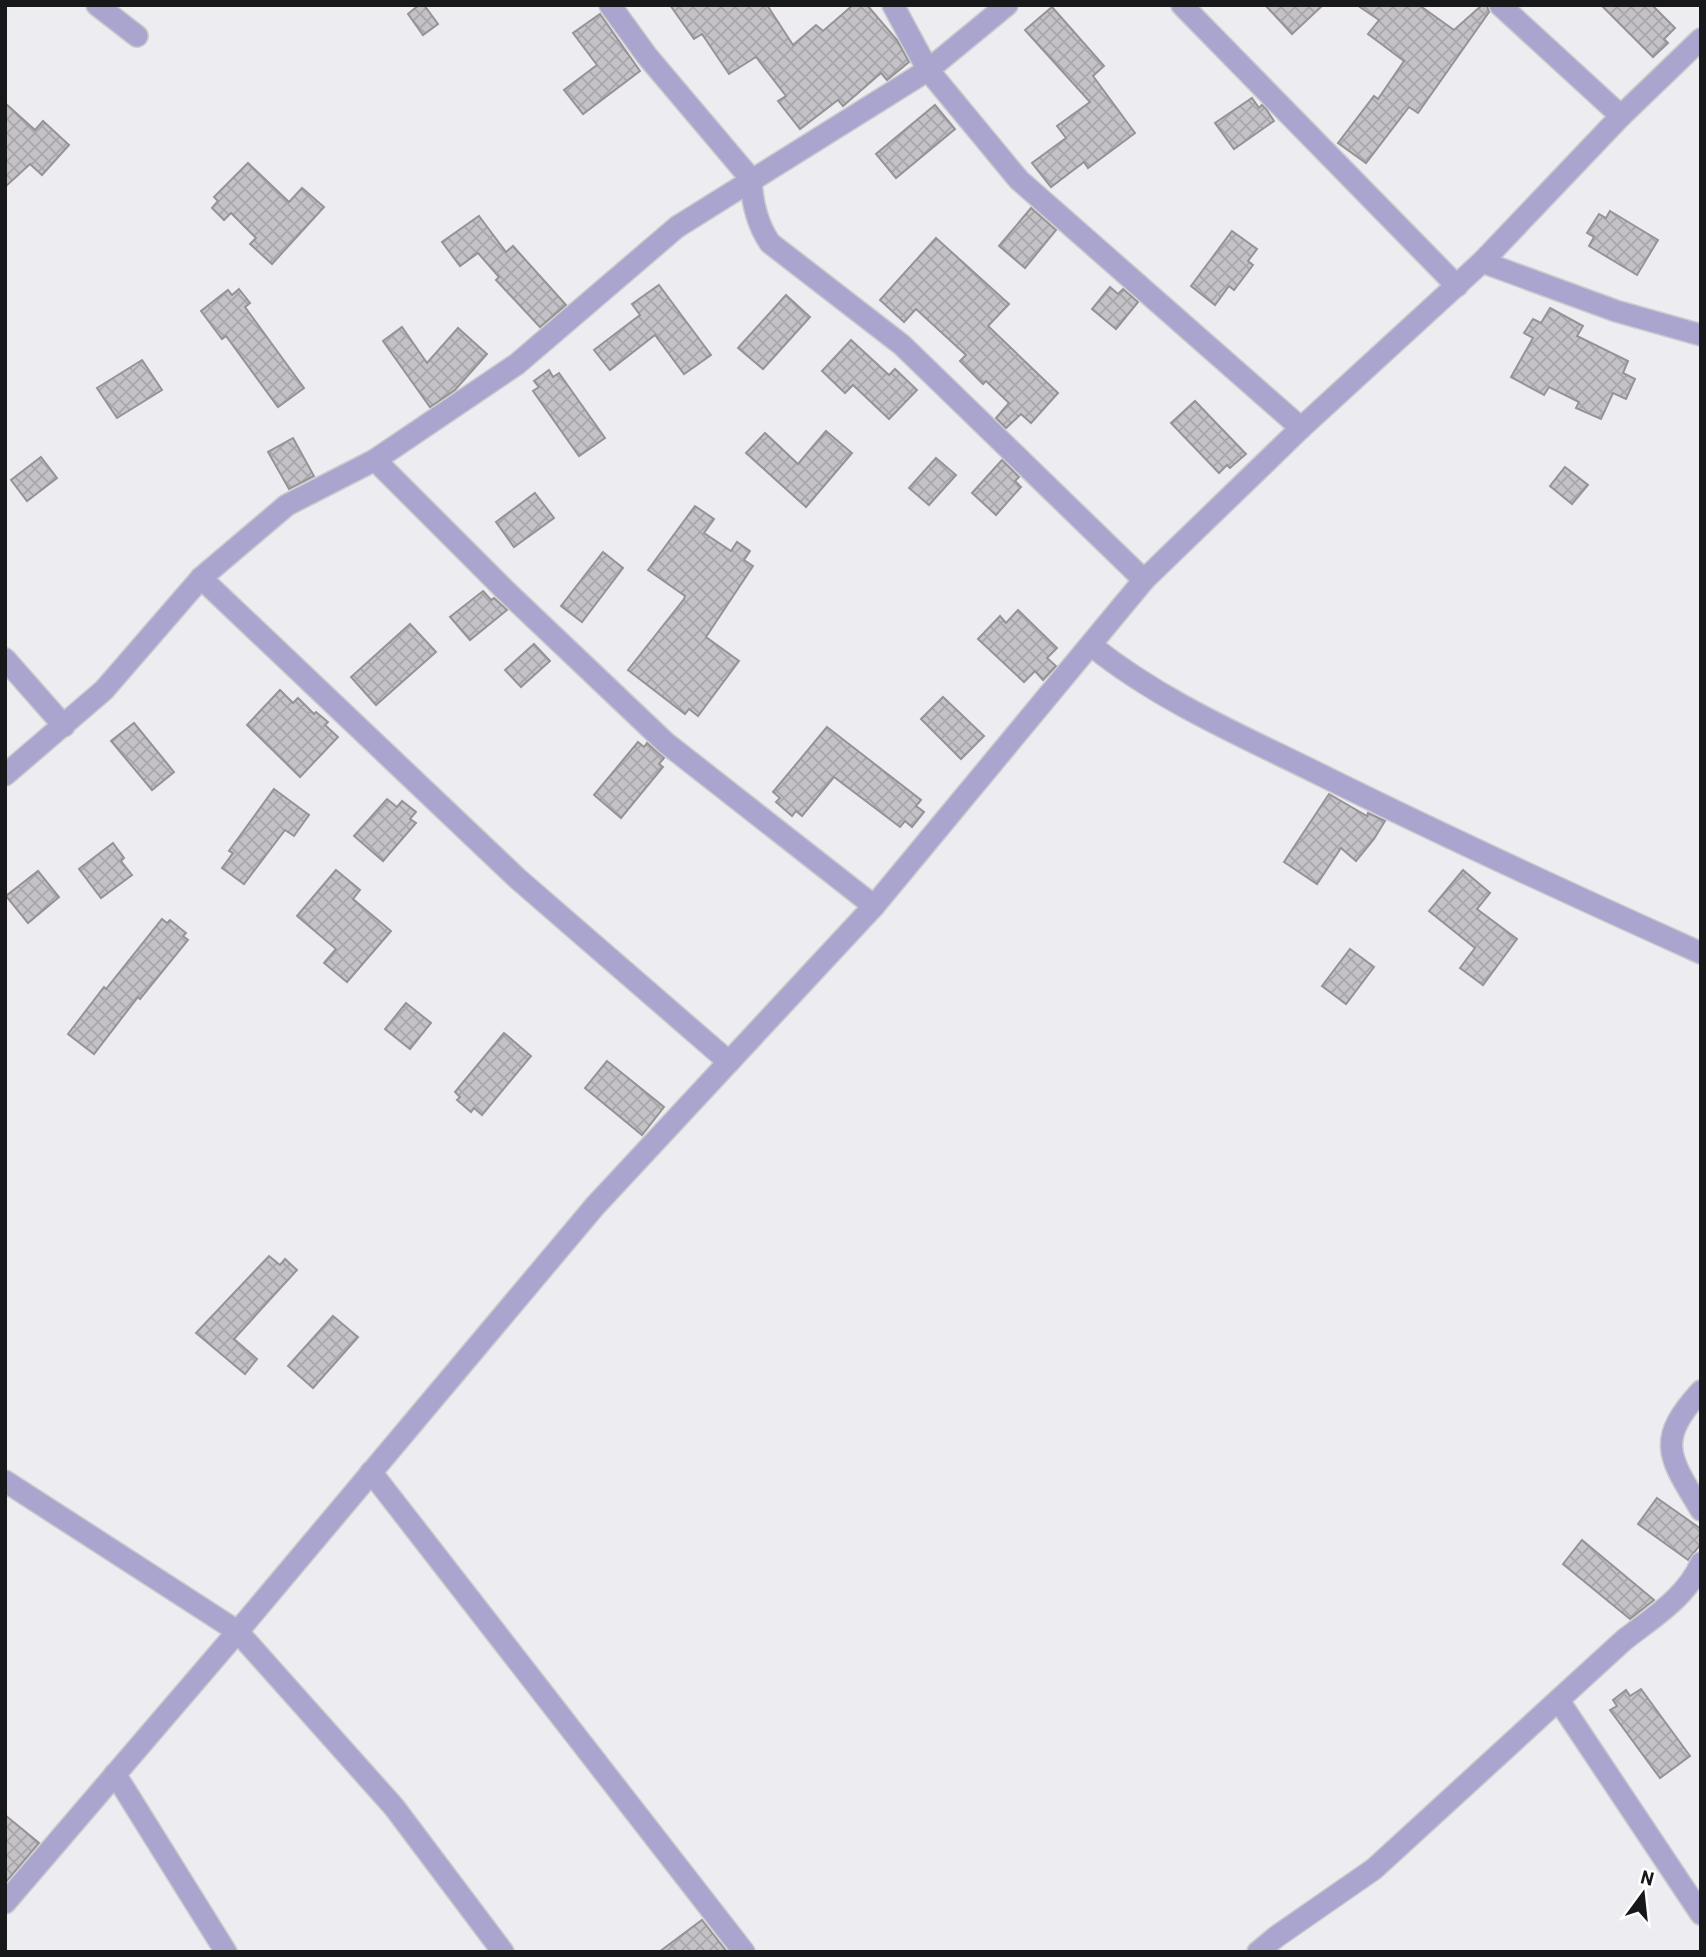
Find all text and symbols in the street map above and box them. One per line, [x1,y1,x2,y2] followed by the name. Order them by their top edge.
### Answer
[1608,1859,1678,1929] north arrow
[1638,1864,1657,1890] text: N

